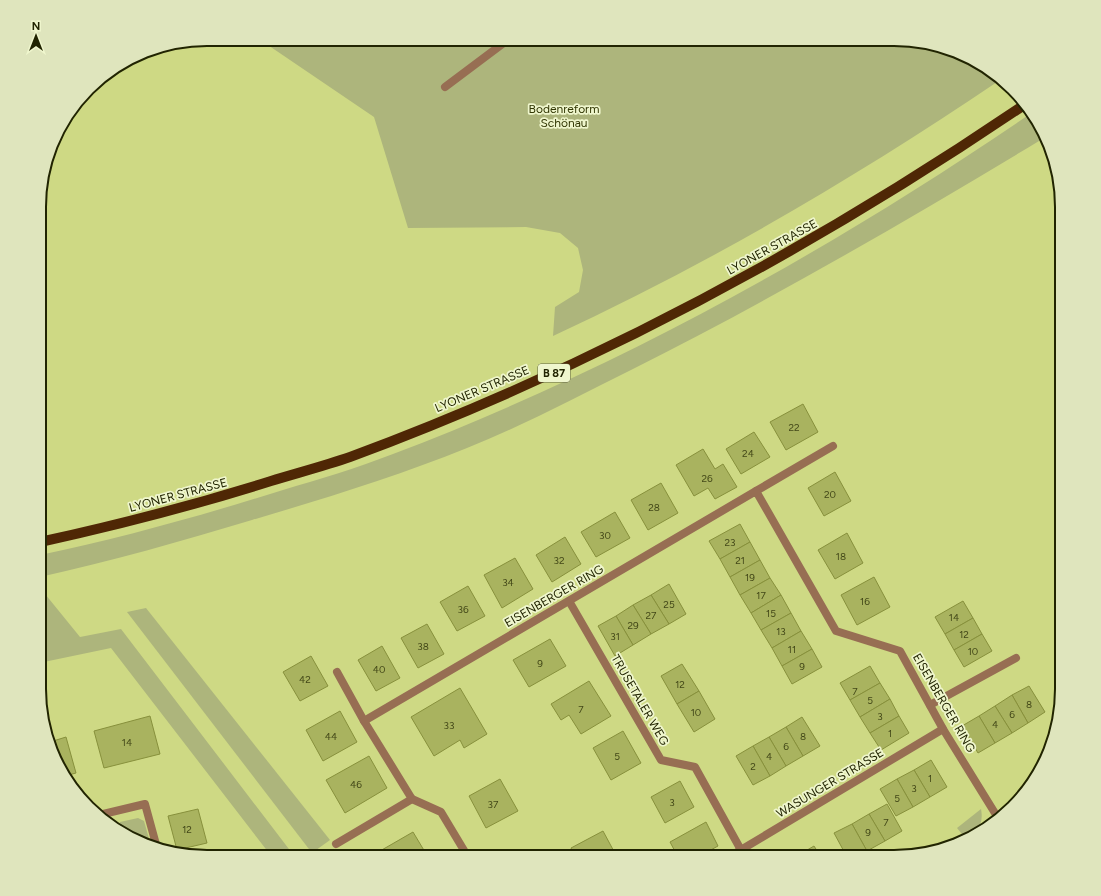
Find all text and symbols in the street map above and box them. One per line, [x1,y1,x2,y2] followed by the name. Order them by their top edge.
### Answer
[16,16,56,56] north arrow
[32,20,40,33] text: N
[529,102,599,130] park label: Bodenreform Schönau
[724,216,820,278] street label: LYONER STRASSE
[433,363,531,415] street label: LYONER STRASSE
[538,364,570,382] road number: B 87
[788,421,800,434] house number: 22
[742,447,754,460] house number: 24
[701,472,713,485] house number: 26
[127,475,229,515] street label: LYONER STRASSE
[824,488,836,501] house number: 20
[648,501,660,514] house number: 28
[599,529,611,542] house number: 30
[724,536,736,549] house number: 23
[836,550,846,563] house number: 18
[553,554,565,567] house number: 32
[735,554,745,567] house number: 21
[502,562,606,630] street label: EISENBERGER RING
[745,571,755,584] house number: 19
[502,576,514,589] house number: 34
[756,589,766,602] house number: 17
[860,595,870,608] house number: 16
[663,598,675,611] house number: 25
[457,603,469,616] house number: 36
[766,607,776,620] house number: 15
[646,609,657,622] house number: 27
[949,611,959,624] house number: 14
[627,619,639,632] house number: 29
[776,625,786,638] house number: 13
[959,628,969,641] house number: 12
[610,630,620,643] house number: 31
[417,640,429,653] house number: 38
[788,643,796,656] house number: 11
[968,645,978,658] house number: 10
[910,651,978,755] street label: EISENBERGER RING
[608,652,672,748] street label: TRUSETALER WEG
[537,657,543,670] house number: 9
[799,660,805,673] house number: 9
[373,663,385,676] house number: 40
[299,673,311,686] house number: 42
[675,678,685,691] house number: 12
[852,685,858,698] house number: 7
[867,694,873,707] house number: 5
[1026,698,1032,711] house number: 8
[578,703,584,716] house number: 7
[691,706,701,719] house number: 10
[1009,708,1015,721] house number: 6
[877,710,883,723] house number: 3
[992,718,998,731] house number: 4
[444,719,454,732] house number: 33
[888,727,892,740] house number: 1
[325,730,337,743] house number: 44
[800,730,806,743] house number: 8
[122,736,132,749] house number: 14
[783,740,789,753] house number: 6
[774,745,886,821] street label: WASUNGER STRASSE
[614,750,620,763] house number: 5
[766,750,772,763] house number: 4
[750,760,756,773] house number: 2
[928,772,932,785] house number: 1
[350,778,362,791] house number: 46
[911,782,917,795] house number: 3
[894,792,900,805] house number: 5
[669,796,675,809] house number: 3
[488,798,499,811] house number: 37
[883,816,889,829] house number: 7
[182,823,192,836] house number: 12
[865,826,871,839] house number: 9

